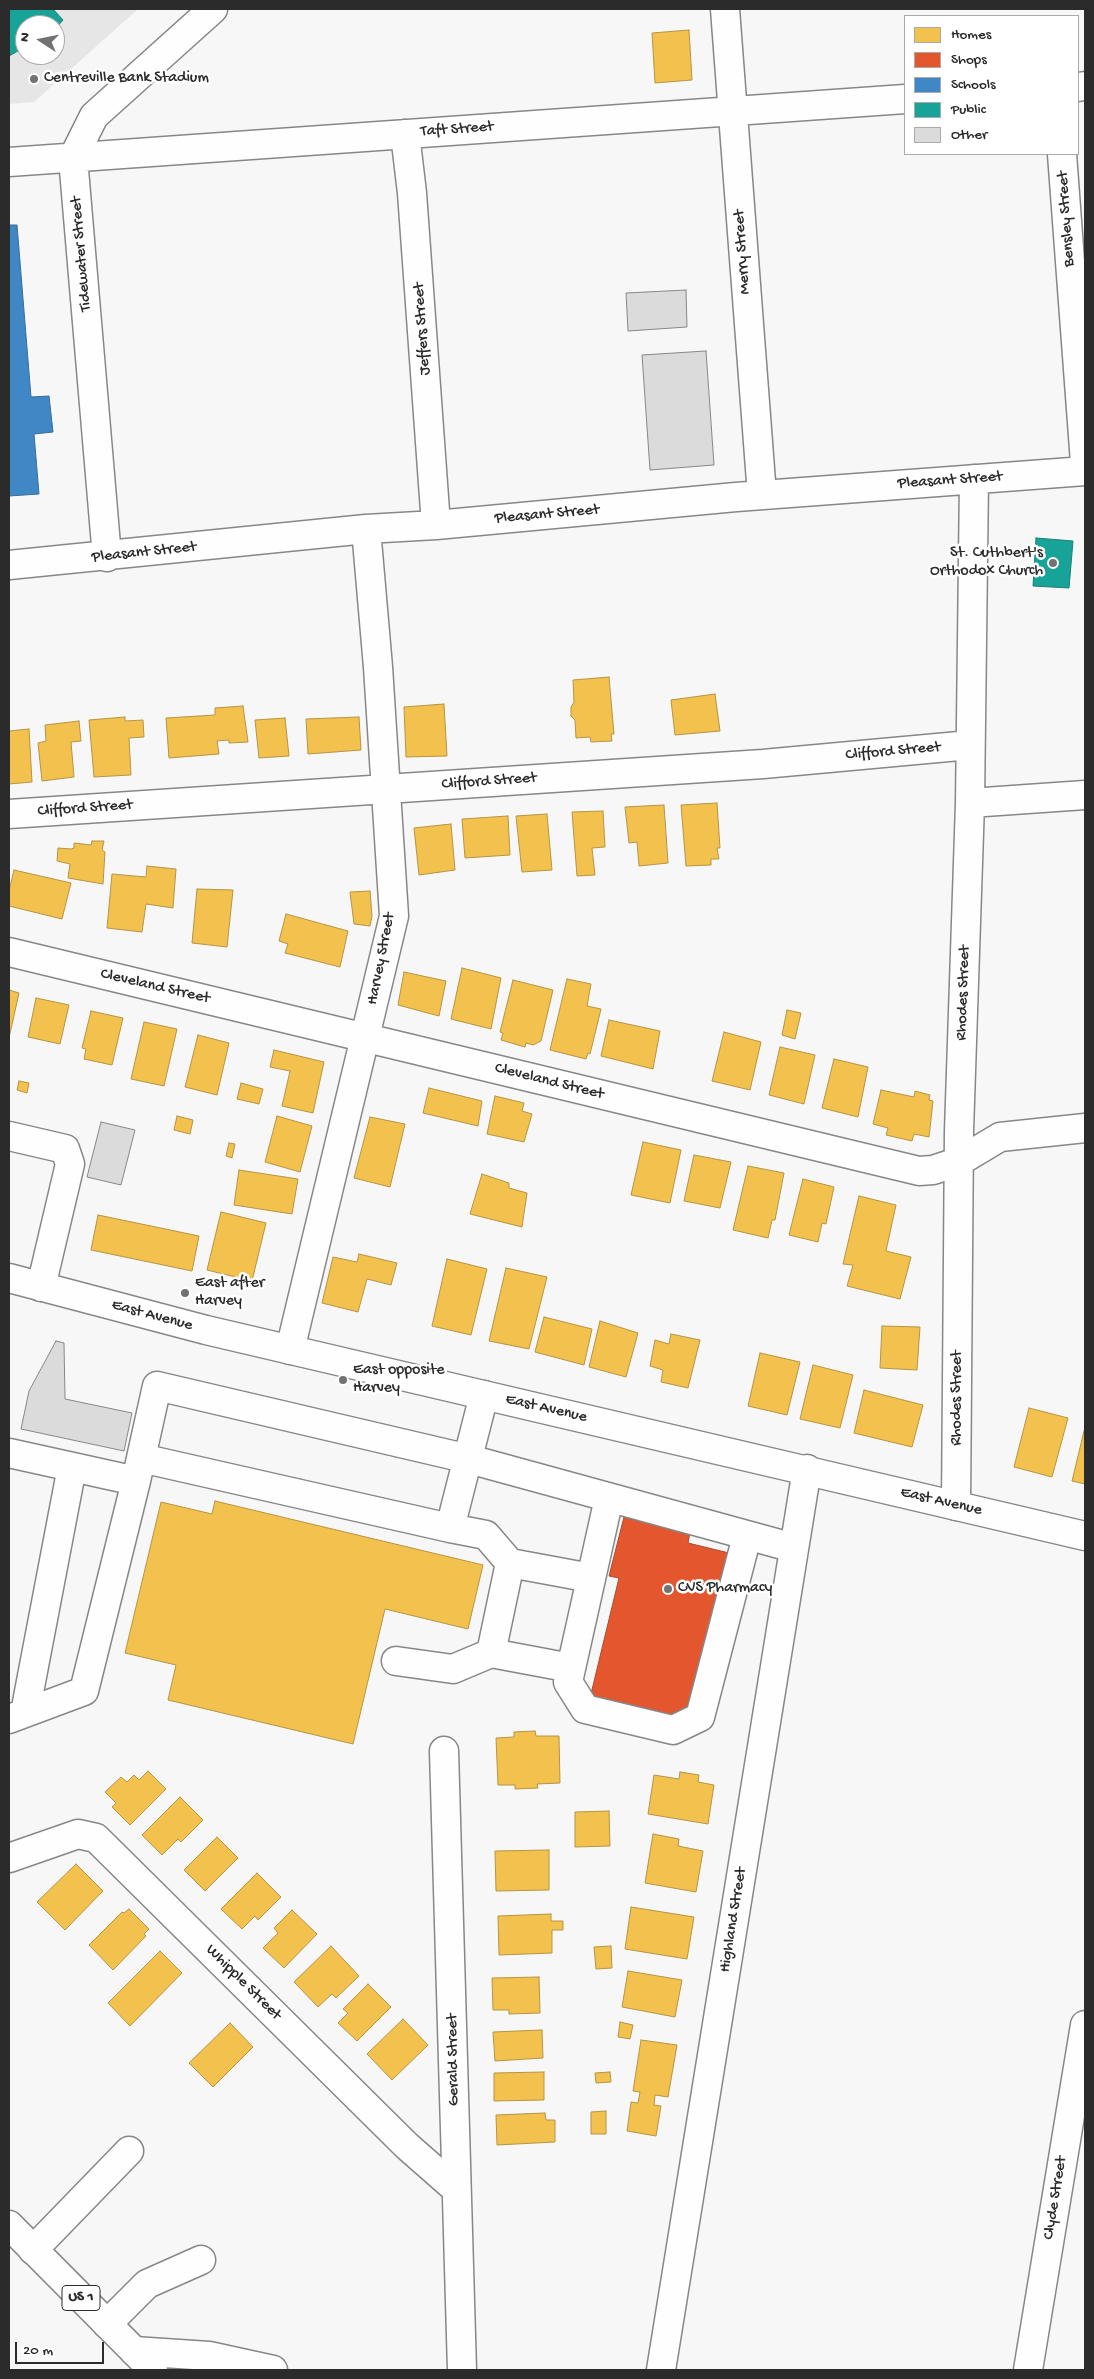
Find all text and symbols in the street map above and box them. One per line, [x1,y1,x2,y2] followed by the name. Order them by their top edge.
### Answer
[15,15,65,65] north arrow
[904,15,1079,155] legend
[951,26,991,44] text: Homes
[17,31,35,43] text: N
[951,51,987,69] text: Shops
[44,69,209,89] place label: Centreville Bank Stadium
[28,73,40,85] marker: Centreville Bank Stadium
[951,76,996,94] text: Schools
[951,101,986,119] text: Public
[420,118,494,142] street label: Taft Street
[951,126,987,144] text: Other
[1054,170,1080,268] street label: Bensley Street
[67,196,97,312] street label: Tidewater Street
[730,209,756,295] street label: Merry Street
[410,282,436,376] street label: Jeffers Street
[897,468,1003,494] street label: Pleasant Street
[494,501,600,529] street label: Pleasant Street
[91,538,197,568] street label: Pleasant Street
[930,544,1043,582] place label: St. Cuthbert's Orthodox Church
[1047,557,1059,569] marker: St. Cuthbert's Orthodox Church
[845,738,941,766] street label: Clifford Street
[441,769,537,795] street label: Clifford Street
[37,796,133,822] street label: Clifford Street
[364,911,400,1007] street label: Harvey Street
[953,945,975,1041] street label: Rhodes Street
[98,965,212,1009] street label: Cleveland Street
[493,1059,605,1105] street label: Cleveland Street
[195,1274,264,1312] place label: East after Harvey
[179,1287,191,1299] marker: East after Harvey
[109,1296,195,1336] street label: East Avenue
[948,1350,968,1446] street label: Rhodes Street
[353,1361,445,1399] place label: East opposite Harvey
[337,1374,349,1386] marker: East opposite Harvey
[503,1390,589,1428] street label: East Avenue
[898,1483,984,1521] street label: East Avenue
[678,1579,772,1599] place label: CVS Pharmacy
[662,1583,674,1595] marker: CVS Pharmacy
[716,1866,752,1974] street label: Highland Street
[201,1941,285,2025] street label: Whipple Street
[444,2014,464,2106] street label: Gerald Street
[1040,2155,1072,2241] street label: Clyde Street
[62,2286,100,2310] road number: US 1
[18,2332,106,2364] scale bar
[23,2342,53,2360] text: 20 m

